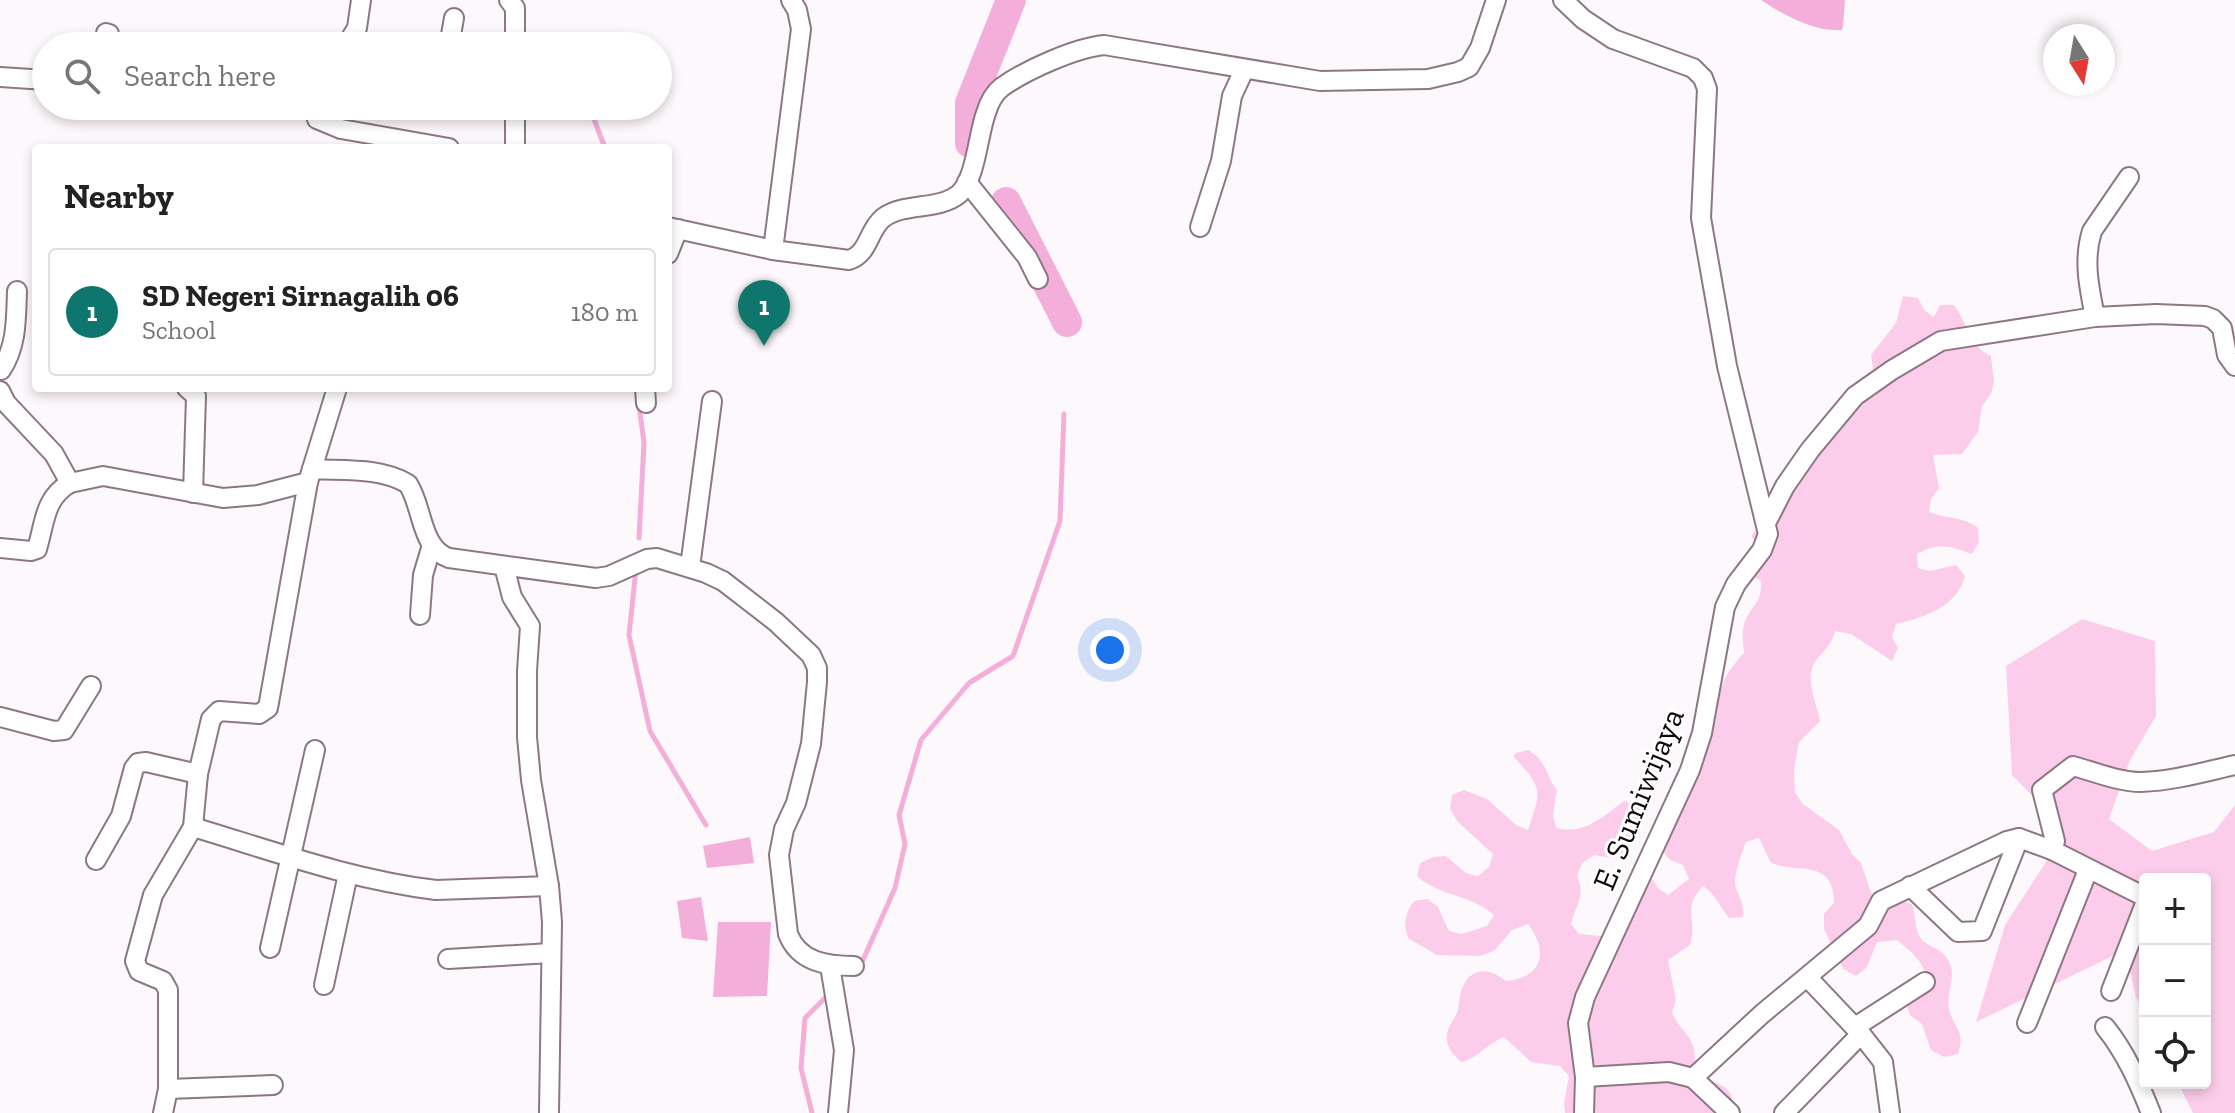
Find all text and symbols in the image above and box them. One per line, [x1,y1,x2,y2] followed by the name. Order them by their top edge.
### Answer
[2043,24,2115,96] north arrow
[32,32,672,120] search box
[60,54,104,98] icon: search
[124,58,276,94] text: Search here
[64,176,174,217] text: Nearby
[142,278,459,314] text: SD Negeri Sirnagalih 06
[738,280,790,346] pin: 1
[87,296,97,328] text: 1
[571,296,638,328] text: 180 m
[142,314,216,346] text: School
[1090,630,1130,670] your location
[1584,703,1692,895] street label: E. Sumiwijaya
[2139,873,2211,1089] map controls
[2139,873,2211,945] button: +
[2139,945,2211,1017] button: −
[2139,1017,2211,1089] button: locate

